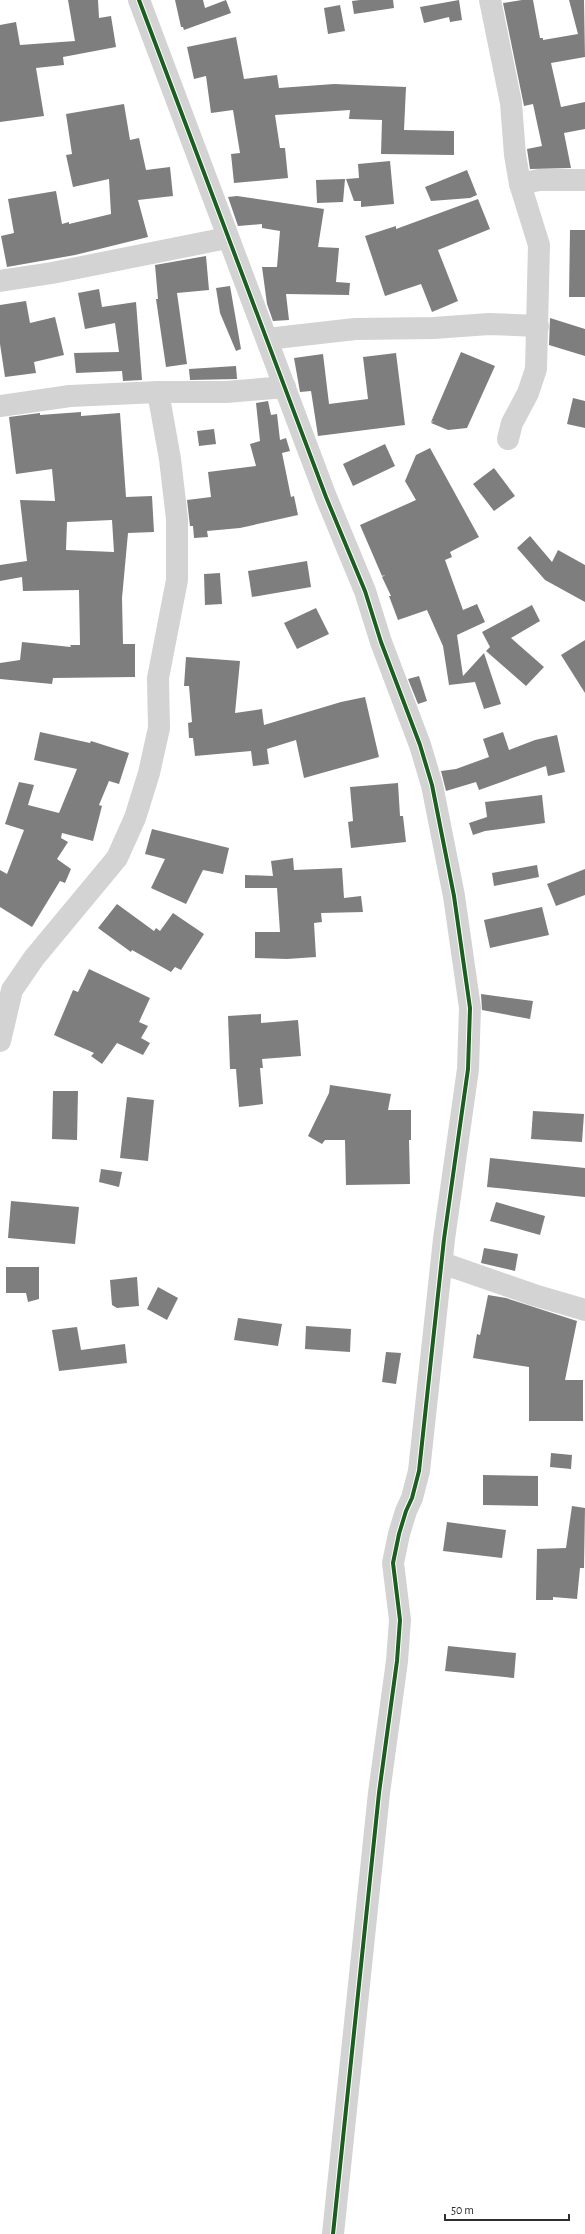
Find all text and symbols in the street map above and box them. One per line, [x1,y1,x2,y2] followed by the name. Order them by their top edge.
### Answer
[445,2196,569,2222] scale bar
[451,2204,474,2216] text: 50 m

